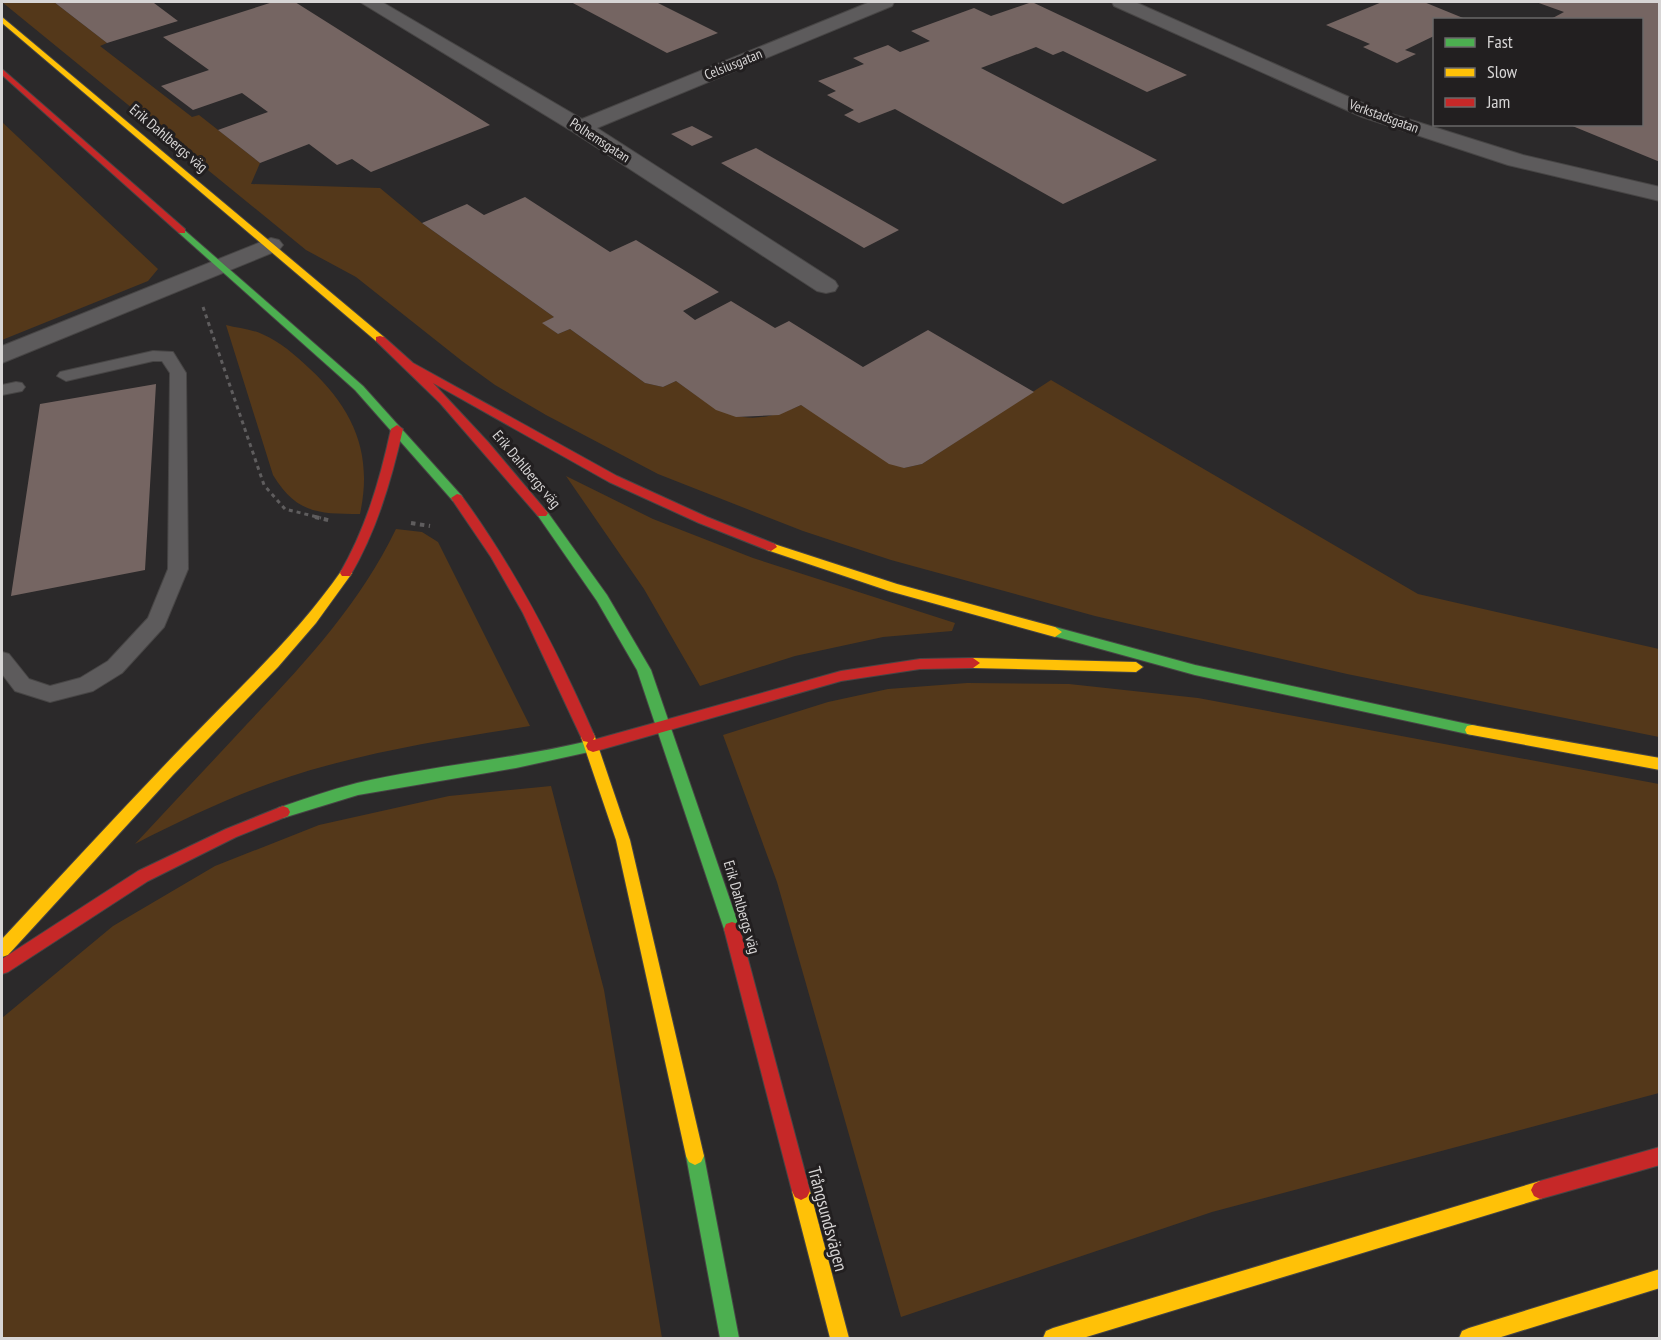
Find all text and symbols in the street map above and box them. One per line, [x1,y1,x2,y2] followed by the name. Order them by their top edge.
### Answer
[1433,18,1643,126] legend
[1487,30,1513,53] text: Fast
[701,44,765,84] street label: Celsiusgatan
[1487,60,1518,83] text: Slow
[1486,90,1510,113] text: Jam
[1346,95,1421,137] street label: Verkstadsgatan
[126,100,212,176] street label: Erik Dahlbergs väg
[566,114,634,166] street label: Polhemsgatan
[489,426,565,512] street label: Erik Dahlbergs väg
[720,858,764,956] street label: Erik Dahlbergs väg
[803,1164,853,1274] street label: Trångsundsvägen

